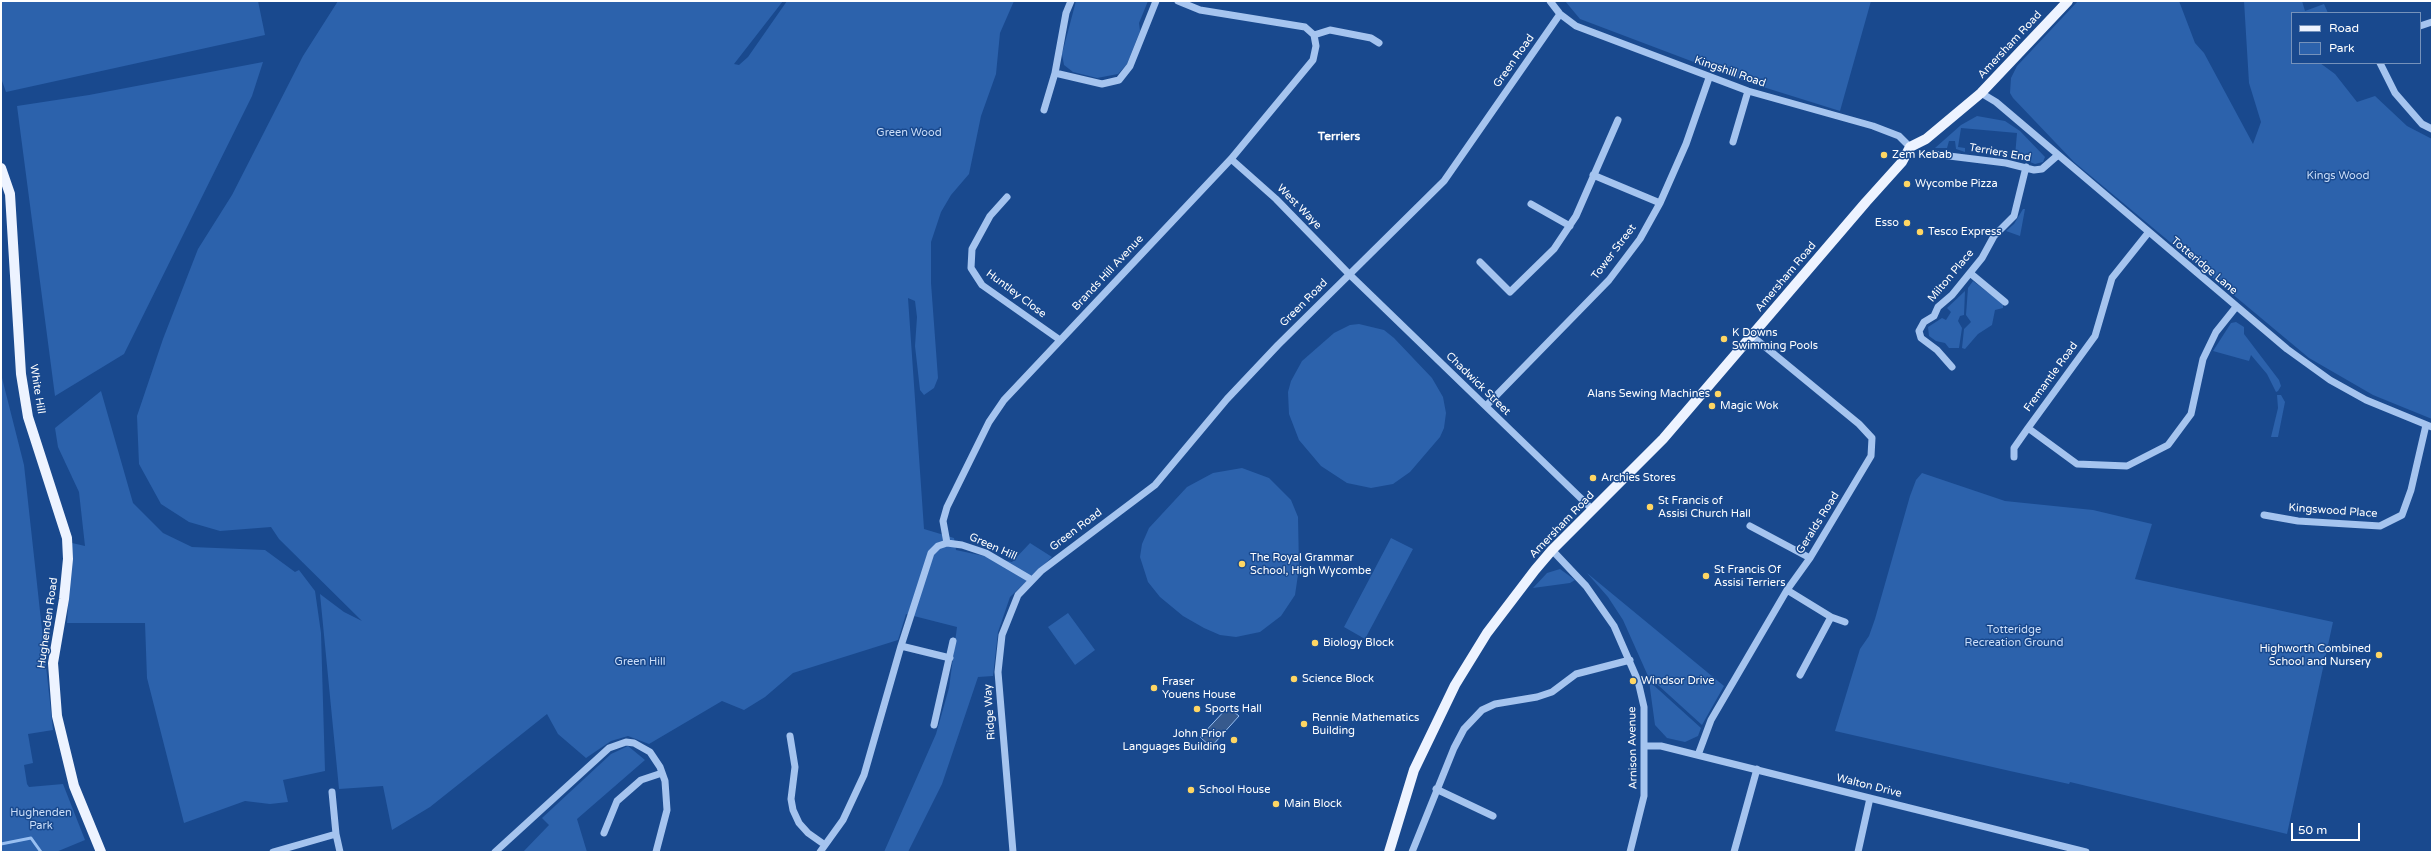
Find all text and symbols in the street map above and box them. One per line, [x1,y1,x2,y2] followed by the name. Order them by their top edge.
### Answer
[1975,9,2045,81] street label: Amersham Road
[2291,12,2421,64] legend
[2329,21,2359,35] text: Road
[1491,32,1537,90] street label: Green Road
[2329,41,2355,55] text: Park
[1693,54,1767,90] street label: Kingshill Road
[876,126,942,140] park label: Green Wood
[1318,130,1360,144] district label: Terriers
[1968,141,2032,165] street label: Terriers End
[1892,148,1952,162] place label: Zem Kebab
[1879,150,1889,160] marker: Zem Kebab
[2307,169,2369,183] park label: Kings Wood
[1915,177,1998,191] place label: Wycombe Pizza
[1902,179,1912,189] marker: Wycombe Pizza
[1274,182,1324,232] street label: West Waye
[1875,216,1899,230] place label: Esso
[1902,218,1912,228] marker: Esso
[1589,222,1639,282] street label: Tower Street
[1928,225,2002,239] place label: Tesco Express
[1915,227,1925,237] marker: Tesco Express
[1070,233,1146,313] street label: Brands Hill Avenue
[2168,234,2240,298] street label: Totteridge Lane
[1753,239,1819,315] street label: Amersham Road
[1925,247,1977,305] street label: Milton Place
[983,267,1049,321] street label: Huntley Close
[1277,276,1331,330] street label: Green Road
[1732,326,1818,352] place label: K Downs Swimming Pools
[1719,334,1729,344] marker: K Downs Swimming Pools
[2021,339,2081,415] street label: Fremantle Road
[1443,350,1513,418] street label: Chadwick Street
[27,363,47,415] street label: White Hill
[1587,387,1710,401] place label: Alans Sewing Machines
[1713,389,1723,399] marker: Alans Sewing Machines
[1720,399,1779,413] place label: Magic Wok
[1707,401,1717,411] marker: Magic Wok
[1601,471,1676,485] place label: Archies Stores
[1588,473,1598,483] marker: Archies Stores
[1527,489,1597,561] street label: Amersham Road
[1794,490,1842,556] street label: Geralds Road
[1658,494,1751,520] place label: St Francis of Assisi Church Hall
[2288,501,2378,521] street label: Kingswood Place
[1645,502,1655,512] marker: St Francis of Assisi Church Hall
[1047,506,1105,554] street label: Green Road
[967,531,1019,563] street label: Green Hill
[1250,551,1371,577] place label: The Royal Grammar School, High Wycombe
[1237,559,1247,569] marker: The Royal Grammar School, High Wycombe
[1714,563,1785,589] place label: St Francis Of Assisi Terriers
[1701,571,1711,581] marker: St Francis Of Assisi Terriers
[35,577,61,669] street label: Hughenden Road
[1965,623,2063,649] park label: Totteridge Recreation Ground
[1323,636,1394,650] place label: Biology Block
[1310,638,1320,648] marker: Biology Block
[2259,642,2371,668] place label: Highworth Combined School and Nursery
[2374,650,2384,660] marker: Highworth Combined School and Nursery
[615,655,665,669] park label: Green Hill
[1302,672,1374,686] place label: Science Block
[1289,674,1299,684] marker: Science Block
[1641,674,1715,688] place label: Windsor Drive
[1162,675,1236,701] place label: Fraser Youens House
[1628,676,1638,686] marker: Windsor Drive
[1149,683,1159,693] marker: Fraser Youens House
[981,684,999,740] street label: Ridge Way
[1205,702,1262,716] place label: Sports Hall
[1192,704,1202,714] marker: Sports Hall
[1626,707,1640,789] street label: Arnison Avenue
[1312,711,1419,737] place label: Rennie Mathematics Building
[1299,719,1309,729] marker: Rennie Mathematics Building
[1123,727,1226,753] place label: John Prior Languages Building
[1229,735,1239,745] marker: John Prior Languages Building
[1835,771,1903,801] street label: Walton Drive
[1199,783,1270,797] place label: School House
[1186,785,1196,795] marker: School House
[1284,797,1342,811] place label: Main Block
[1271,799,1281,809] marker: Main Block
[10,806,72,832] park label: Hughenden Park
[2293,815,2362,841] scale bar
[2298,823,2327,837] text: 50 m

